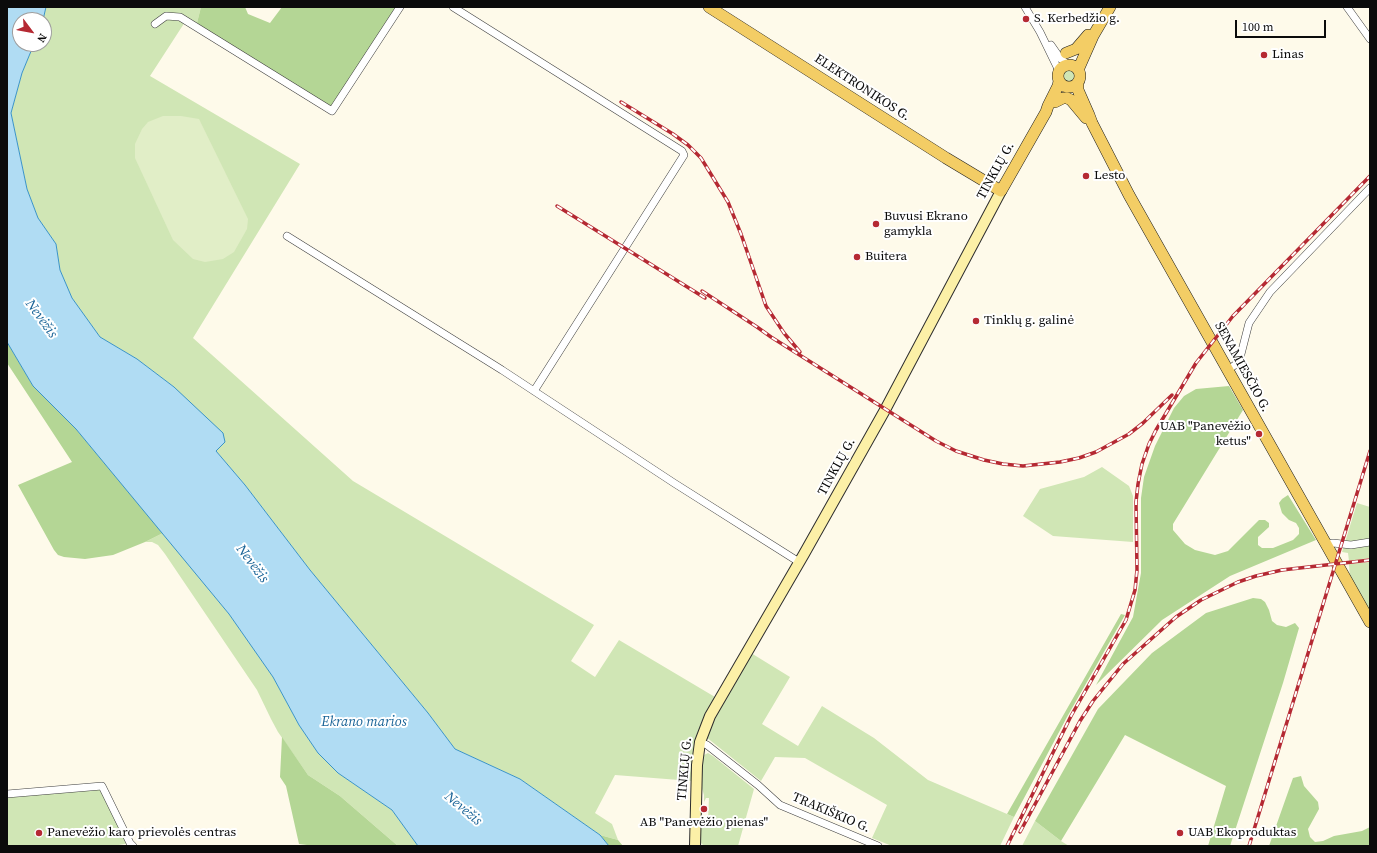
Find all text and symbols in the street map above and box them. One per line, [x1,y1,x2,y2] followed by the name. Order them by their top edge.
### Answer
[1034,11,1120,27] place label: S. Kerbedžio g.
[12,12,52,52] north arrow
[1237,12,1328,38] scale bar
[1021,14,1031,24] marker: S. Kerbedžio g.
[1242,19,1274,35] text: 100 m
[33,31,50,45] text: N
[1272,47,1304,63] place label: Linas
[1259,50,1269,60] marker: Linas
[811,51,913,125] street label: ELEKTRONIKOS G.
[974,140,1018,202] street label: TINKLŲ G.
[1094,168,1125,184] place label: Lesto
[1081,171,1091,181] marker: Lesto
[884,209,968,240] place label: Buvusi Ekrano gamykla
[871,219,881,229] marker: Buvusi Ekrano gamykla
[865,249,907,265] place label: Buitera
[852,252,862,262] marker: Buitera
[21,296,61,342] water label: Nevėžis
[984,313,1074,329] place label: Tinklų g. galinė
[971,316,981,326] marker: Tinklų g. galinė
[1211,319,1273,415] street label: SENAMIESČIO G.
[1160,419,1251,450] place label: UAB "Panevėžio ketus"
[1254,429,1264,439] marker: UAB "Panevėžio ketus"
[815,436,859,498] street label: TINKLŲ G.
[232,541,272,587] water label: Nevėžis
[321,714,407,730] water label: Ekrano marios
[674,737,696,801] street label: TINKLŲ G.
[441,788,485,830] water label: Nevėžis
[790,790,872,836] street label: TRAKIŠKIO G.
[699,804,709,814] marker: AB "Panevėžio pienas"
[640,815,768,831] place label: AB "Panevėžio pienas"
[47,825,236,841] place label: Panevėžio karo prievolės centras
[1188,825,1296,841] place label: UAB Ekoproduktas
[34,828,44,838] marker: Panevėžio karo prievolės centras
[1175,828,1185,838] marker: UAB Ekoproduktas

